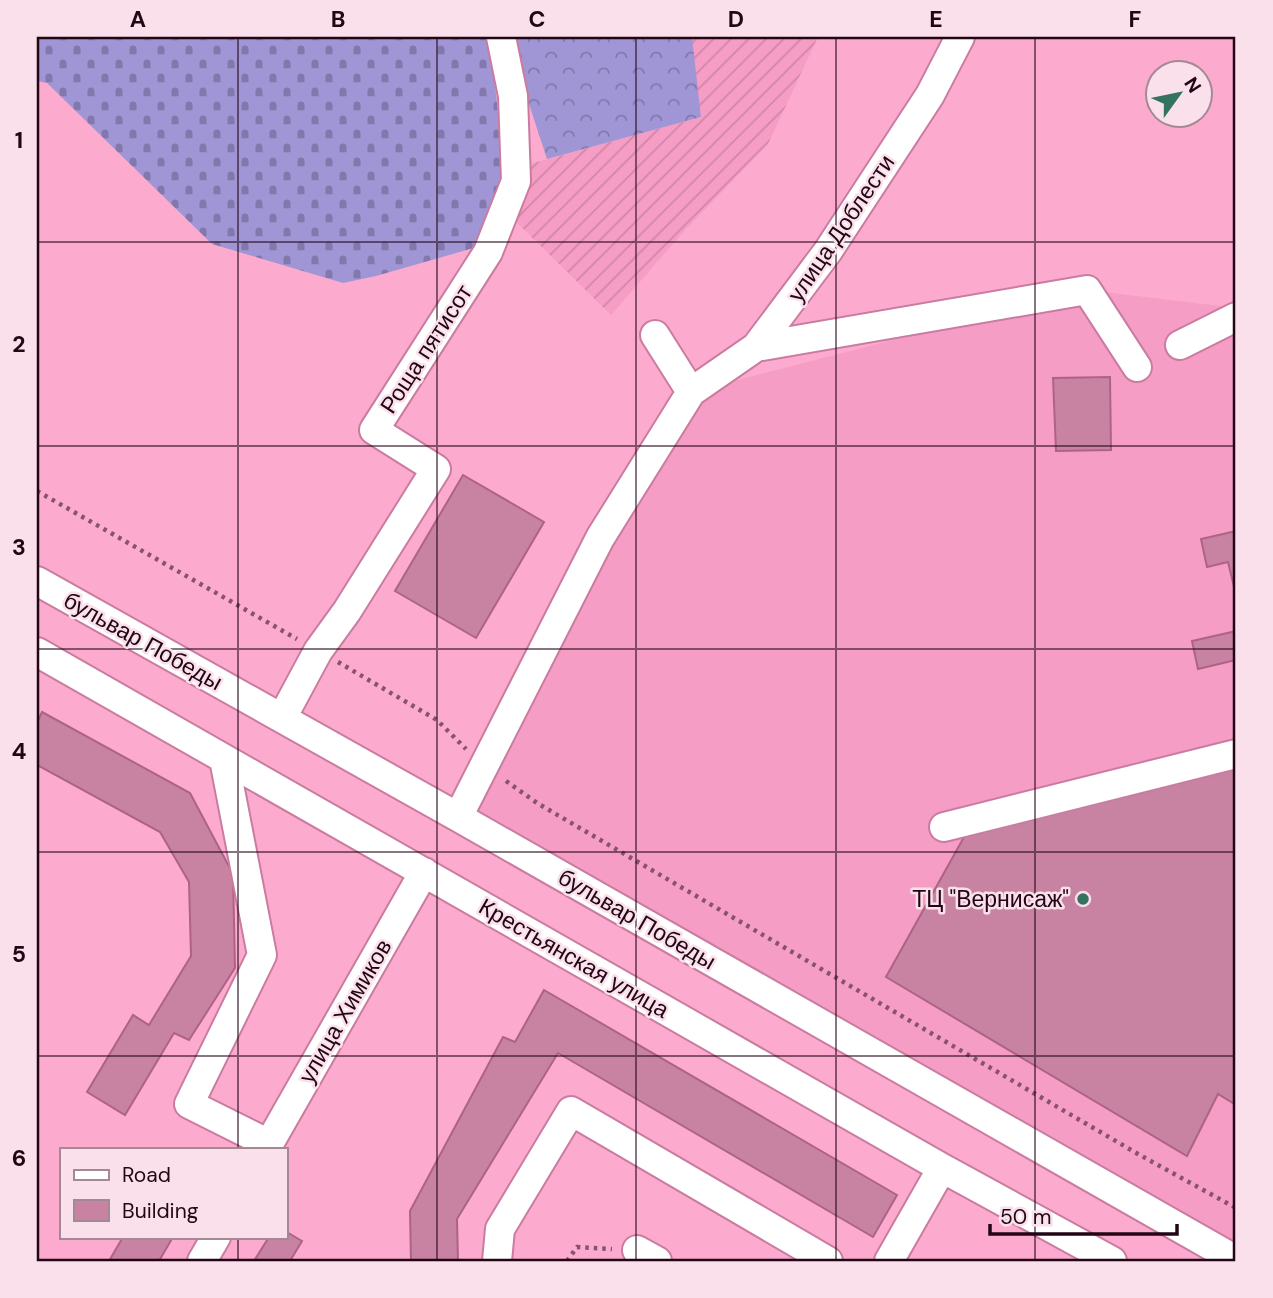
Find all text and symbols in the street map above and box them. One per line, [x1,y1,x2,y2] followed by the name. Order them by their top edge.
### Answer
[130,4,146,34] text: A
[331,4,345,34] text: B
[529,4,545,34] text: C
[728,4,744,34] text: D
[929,4,943,34] text: E
[1129,4,1142,34] text: F
[1144,60,1214,130] north arrow
[1179,72,1207,98] text: N
[15,125,23,155] text: 1
[781,149,901,307] street label: улица Доблести
[373,278,479,419] street label: Роща пятисот
[12,329,26,359] text: 2
[12,532,26,562] text: 3
[58,585,228,697] street label: бульвар Победы
[12,736,27,766] text: 4
[553,862,721,976] street label: бульвар Победы
[912,884,1069,914] place label: ТЦ "Вернисаж"
[473,891,675,1025] street label: Крестьянская улица
[1075,891,1091,907] marker: ТЦ "Вернисаж"
[292,934,398,1088] street label: улица Химиков
[12,939,26,969] text: 5
[12,1143,26,1173] text: 6
[60,1148,287,1238] legend
[122,1161,171,1189] text: Road
[990,1193,1177,1237] scale bar
[122,1197,199,1225] text: Building
[1000,1203,1051,1231] text: 50 m

